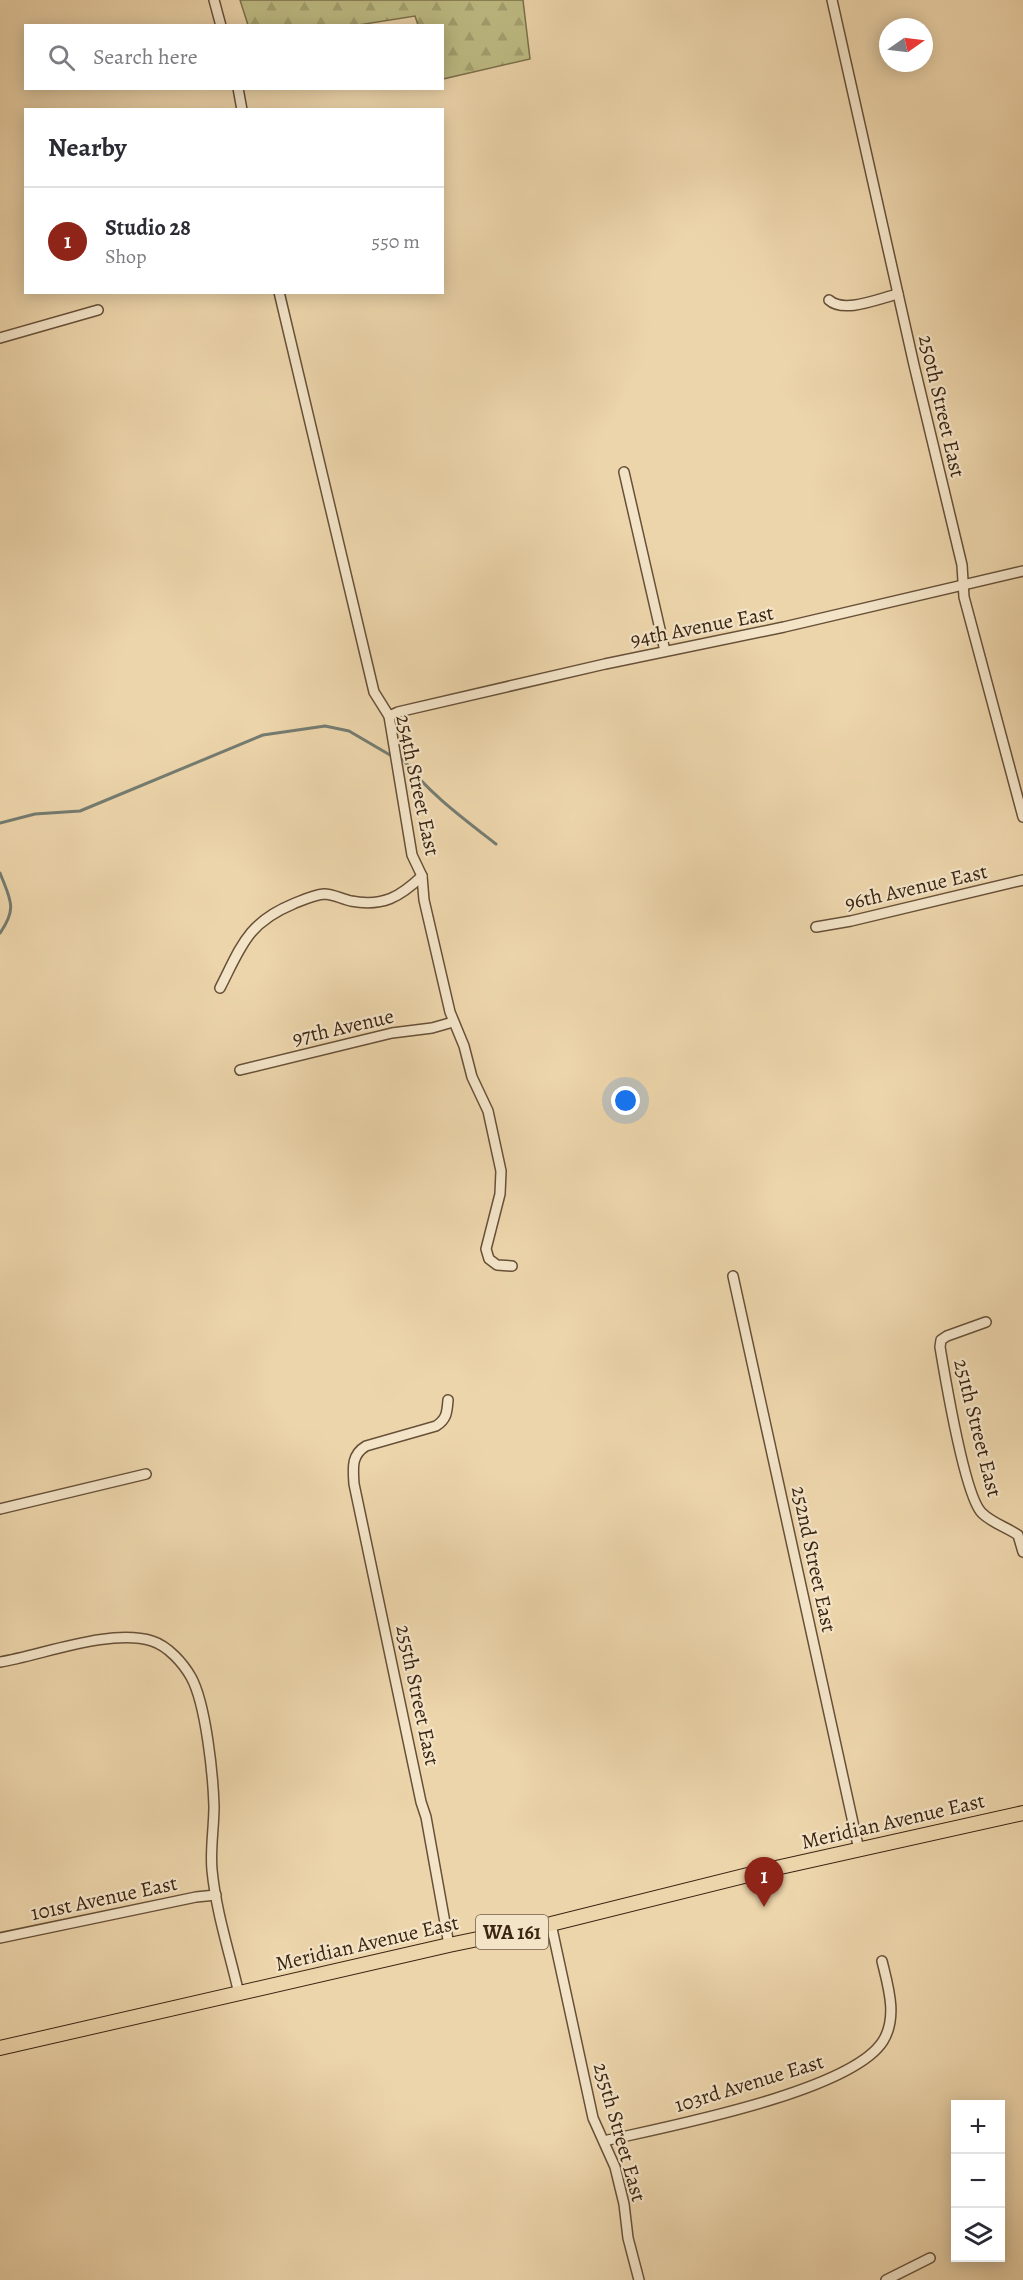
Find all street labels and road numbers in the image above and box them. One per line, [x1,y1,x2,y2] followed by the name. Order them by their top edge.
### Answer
[912,332,972,480] street label: 250th Street East
[628,598,776,654] street label: 94th Avenue East
[389,712,447,858] street label: 254th Street East
[842,857,990,917] street label: 96th Avenue East
[290,1002,396,1052] street label: 97th Avenue
[947,1356,1009,1500] street label: 251th Street East
[785,1483,843,1635] street label: 252nd Street East
[389,1622,447,1768] street label: 255th Street East
[799,1786,987,1856] street label: Meridian Avenue East
[28,1869,180,1927] street label: 101st Avenue East
[273,1908,461,1978] street label: Meridian Avenue East
[476,1915,548,1949] road number: WA 161
[671,2047,827,2119] street label: 103rd Avenue East
[587,2059,653,2205] street label: 255th Street East

